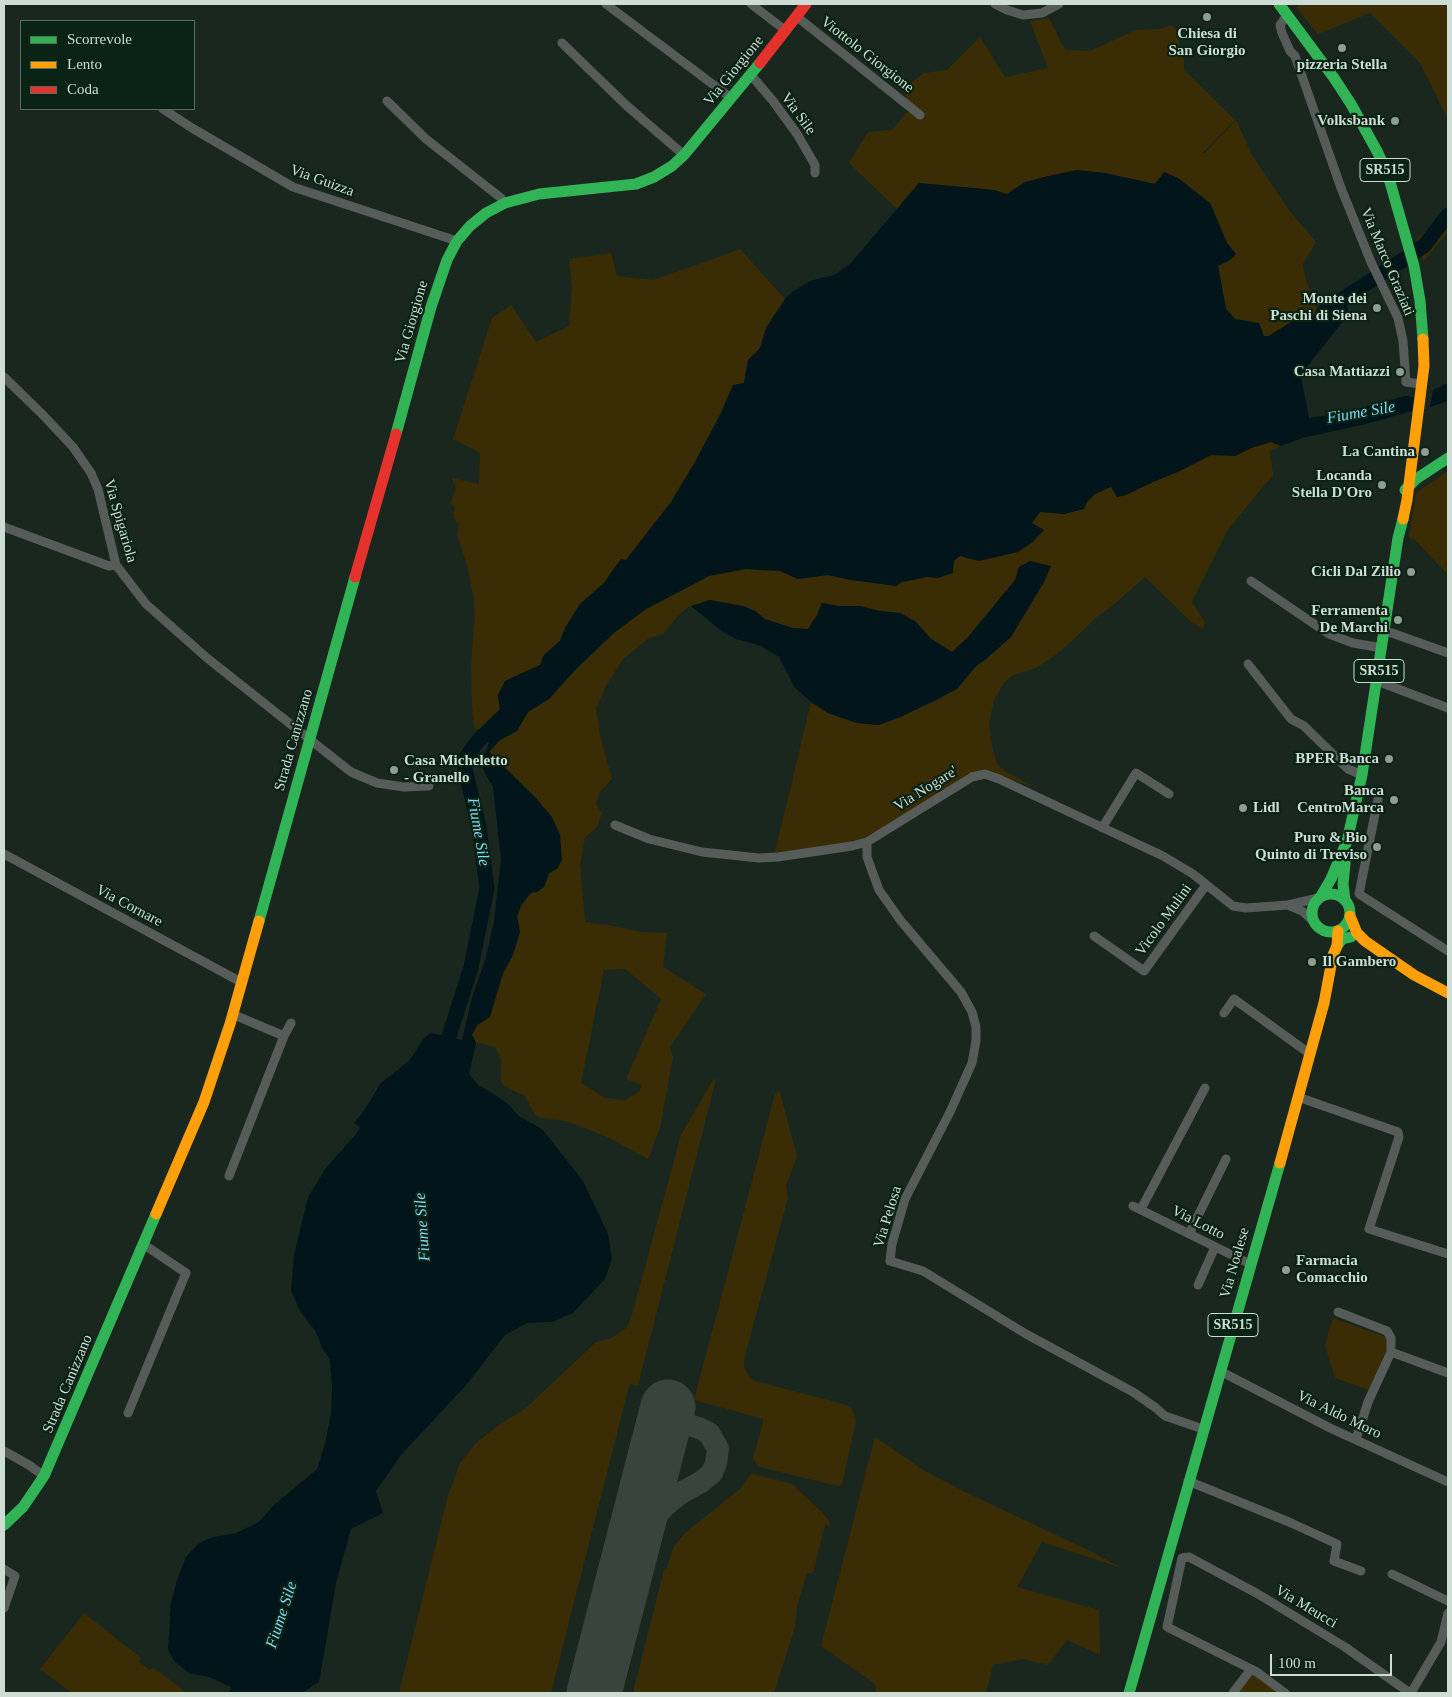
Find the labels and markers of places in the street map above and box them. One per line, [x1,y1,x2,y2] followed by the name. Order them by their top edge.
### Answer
[1201,11,1213,23] marker: Chiesa di San Giorgio
[1168,25,1246,60] place label: Chiesa di San Giorgio
[1336,42,1348,54] marker: pizzeria Stella
[1297,56,1387,74] place label: pizzeria Stella
[1317,112,1385,130] place label: Volksbank
[1389,115,1401,127] marker: Volksbank
[1270,290,1367,325] place label: Monte dei Paschi di Siena
[1371,302,1383,314] marker: Monte dei Paschi di Siena
[1294,363,1390,381] place label: Casa Mattiazzi
[1394,366,1406,378] marker: Casa Mattiazzi
[1342,443,1415,461] place label: La Cantina
[1419,446,1431,458] marker: La Cantina
[1292,467,1372,502] place label: Locanda Stella D'Oro
[1376,479,1388,491] marker: Locanda Stella D'Oro
[1311,563,1401,581] place label: Cicli Dal Zilio
[1405,566,1417,578] marker: Cicli Dal Zilio
[1311,602,1388,637] place label: Ferramenta De Marchi
[1392,614,1404,626] marker: Ferramenta De Marchi
[1295,750,1379,768] place label: BPER Banca
[404,752,508,787] place label: Casa Micheletto - Granello
[1383,753,1395,765] marker: BPER Banca
[388,764,400,776] marker: Casa Micheletto - Granello
[1297,782,1384,817] place label: Banca CentroMarca
[1388,794,1400,806] marker: Banca CentroMarca
[1253,799,1280,817] place label: Lidl
[1237,802,1249,814] marker: Lidl
[1255,829,1367,864] place label: Puro & Bio Quinto di Treviso
[1371,841,1383,853] marker: Puro & Bio Quinto di Treviso
[1322,953,1396,971] place label: Il Gambero
[1306,956,1318,968] marker: Il Gambero
[1296,1252,1368,1287] place label: Farmacia Comacchio
[1280,1264,1292,1276] marker: Farmacia Comacchio

